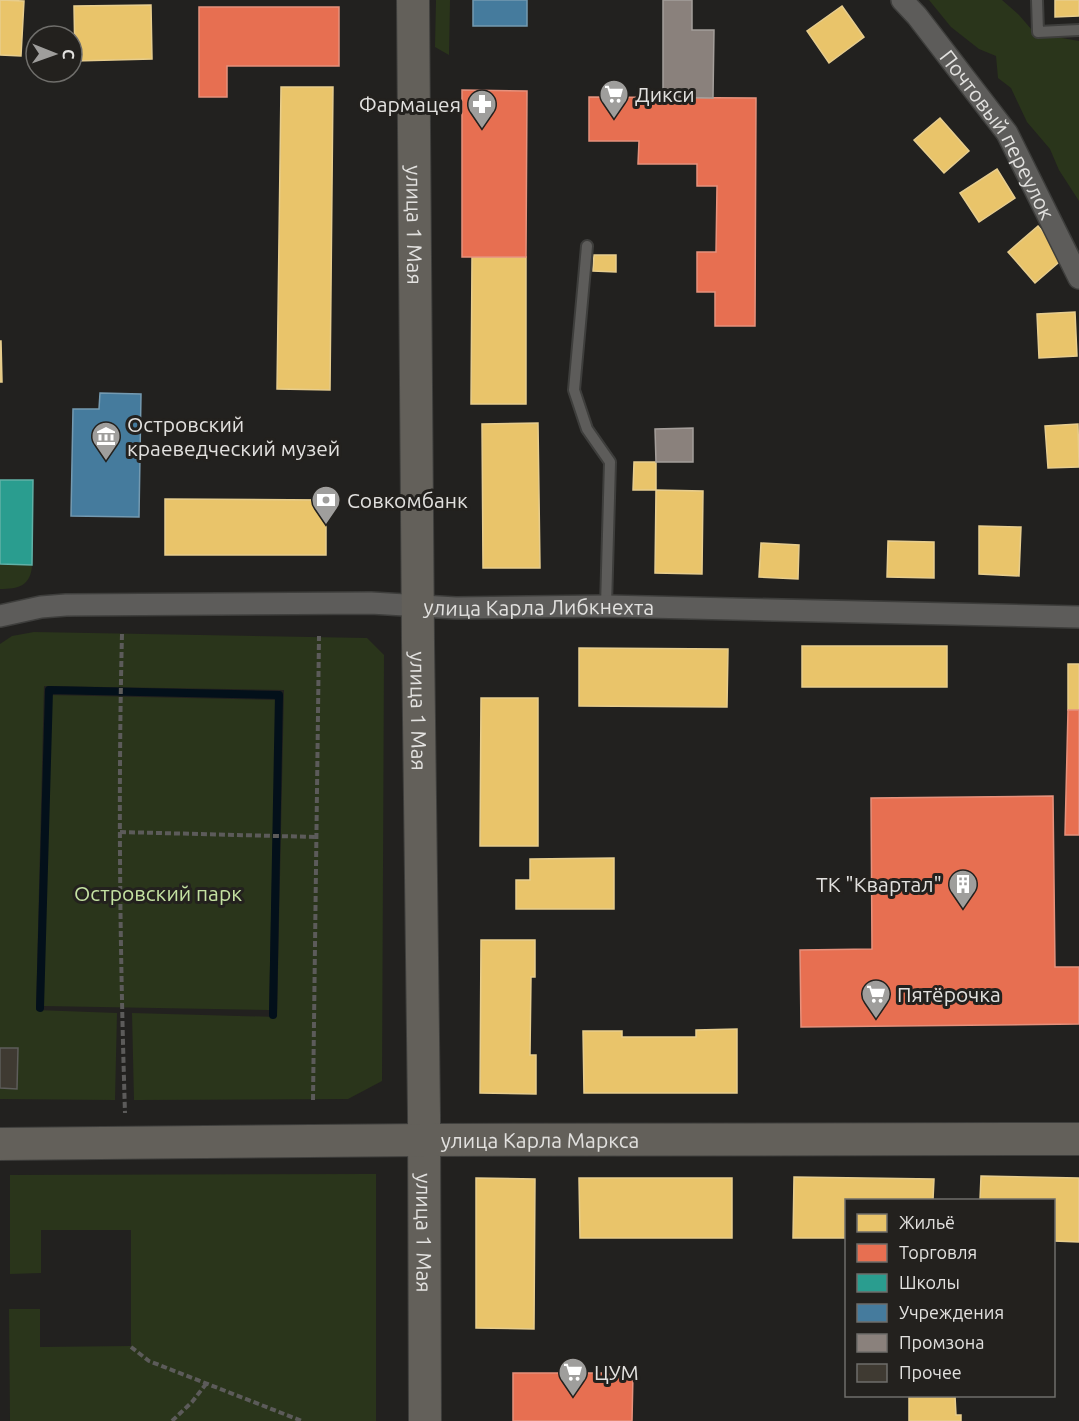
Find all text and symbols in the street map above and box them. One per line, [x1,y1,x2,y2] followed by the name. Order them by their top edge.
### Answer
[24,24,84,84] north arrow
[935,45,1060,223] street label: Почтовый переулок
[60,49,78,60] text: С
[598,78,630,120] supermarket icon: Дикси
[635,82,695,106] place label: Дикси
[466,88,498,130] pharmacy icon: Фармацея
[359,92,461,116] place label: Фармацея
[402,165,427,285] street label: улица 1 Мая
[127,412,340,460] place label: Островский краеведческий музей
[90,420,122,462] museum icon: Островский краеведческий музей
[310,484,342,526] bank icon: Совкомбанк
[347,488,468,512] place label: Совкомбанк
[423,594,654,620] street label: улица Карла Либкнехта
[406,651,432,771] street label: улица 1 Мая
[947,868,979,910] building icon: ТК "Квартал"
[816,872,942,896] place label: ТК "Квартал"
[74,881,242,905] park label: Островский парк
[860,978,892,1020] supermarket icon: Пятёрочка
[897,982,1001,1006] place label: Пятёрочка
[441,1128,639,1152] street label: улица Карла Маркса
[412,1173,437,1293] street label: улица 1 Мая
[845,1199,1055,1397] legend
[899,1212,955,1232] text: Жильё
[899,1242,977,1262] text: Торговля
[899,1272,960,1292] text: Школы
[899,1302,1004,1322] text: Учреждения
[899,1332,984,1352] text: Промзона
[557,1356,589,1398] supermarket icon: ЦУМ
[594,1360,639,1384] place label: ЦУМ
[899,1362,962,1382] text: Прочее

